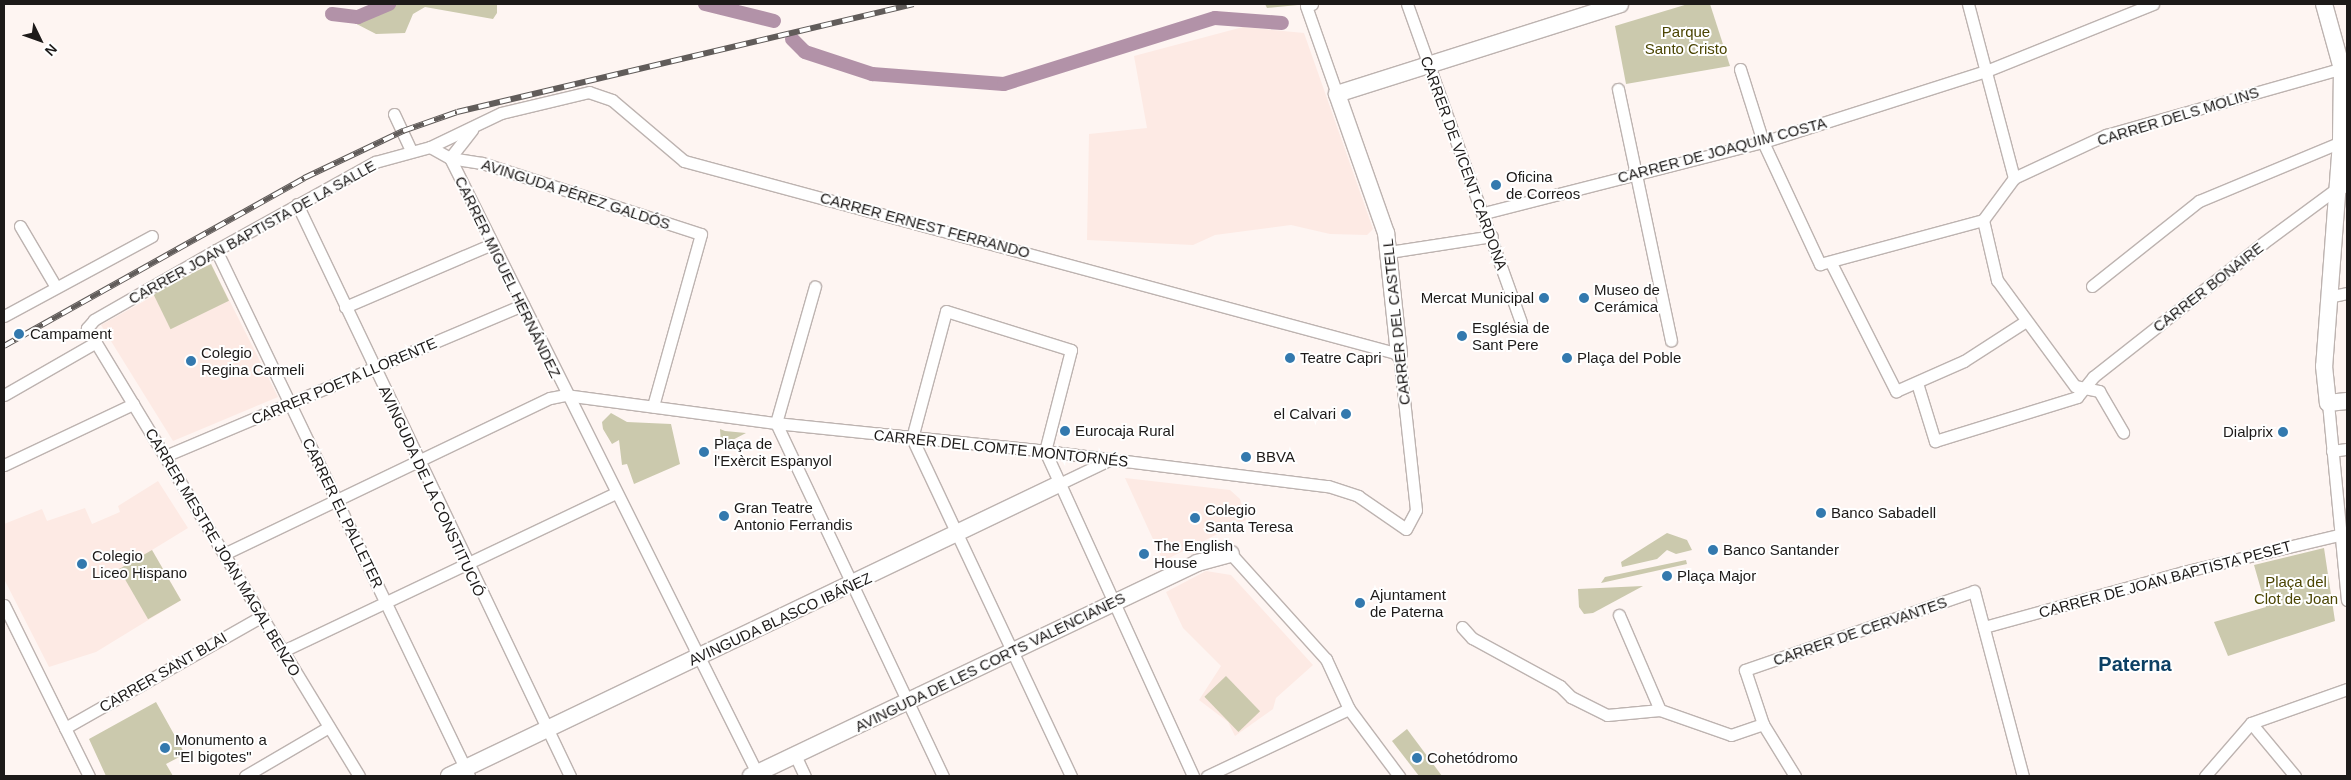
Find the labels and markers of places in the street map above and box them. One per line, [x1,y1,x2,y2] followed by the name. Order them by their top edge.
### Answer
[1506,167,1580,202] place label: Oficina de Correos
[1490,179,1502,191] marker: Oficina de Correos
[1594,280,1660,315] place label: Museo de Cerámica
[1421,289,1534,307] place label: Mercat Municipal
[1538,292,1550,304] marker: Mercat Municipal
[1578,292,1590,304] marker: Museo de Cerámica
[1472,318,1550,353] place label: Església de Sant Pere
[30,325,112,343] place label: Campament
[12,327,26,341] marker: Campament
[1456,330,1468,342] marker: Església de Sant Pere
[201,343,304,378] place label: Colegio Regina Carmeli
[1300,349,1382,367] place label: Teatre Capri
[1577,349,1681,367] place label: Plaça del Poble
[1284,352,1296,364] marker: Teatre Capri
[1561,352,1573,364] marker: Plaça del Poble
[185,355,197,367] marker: Colegio Regina Carmeli
[1273,405,1336,423] place label: el Calvari
[1340,408,1352,420] marker: el Calvari
[1075,422,1174,440] place label: Eurocaja Rural
[2223,423,2273,441] place label: Dialprix
[1059,425,1071,437] marker: Eurocaja Rural
[2277,426,2289,438] marker: Dialprix
[714,434,832,469] place label: Plaça de l'Exèrcit Espanyol
[698,446,710,458] marker: Plaça de l'Exèrcit Espanyol
[1256,448,1295,466] place label: BBVA
[1240,451,1252,463] marker: BBVA
[734,498,852,533] place label: Gran Teatre Antonio Ferrandis
[1205,500,1293,535] place label: Colegio Santa Teresa
[1831,504,1936,522] place label: Banco Sabadell
[1815,507,1827,519] marker: Banco Sabadell
[718,510,730,522] marker: Gran Teatre Antonio Ferrandis
[1189,512,1201,524] marker: Colegio Santa Teresa
[1154,536,1233,571] place label: The English House
[1723,541,1839,559] place label: Banco Santander
[1707,544,1719,556] marker: Banco Santander
[92,546,187,581] place label: Colegio Liceo Hispano
[1138,548,1150,560] marker: The English House
[76,558,88,570] marker: Colegio Liceo Hispano
[1677,567,1756,585] place label: Plaça Major
[1661,570,1673,582] marker: Plaça Major
[1370,585,1446,620] place label: Ajuntament de Paterna
[1354,597,1366,609] marker: Ajuntament de Paterna
[175,730,267,765] place label: Monumento a "El bigotes"
[159,742,171,754] marker: Monumento a "El bigotes"
[1427,749,1518,767] place label: Cohetódromo
[1411,752,1423,764] marker: Cohetódromo

